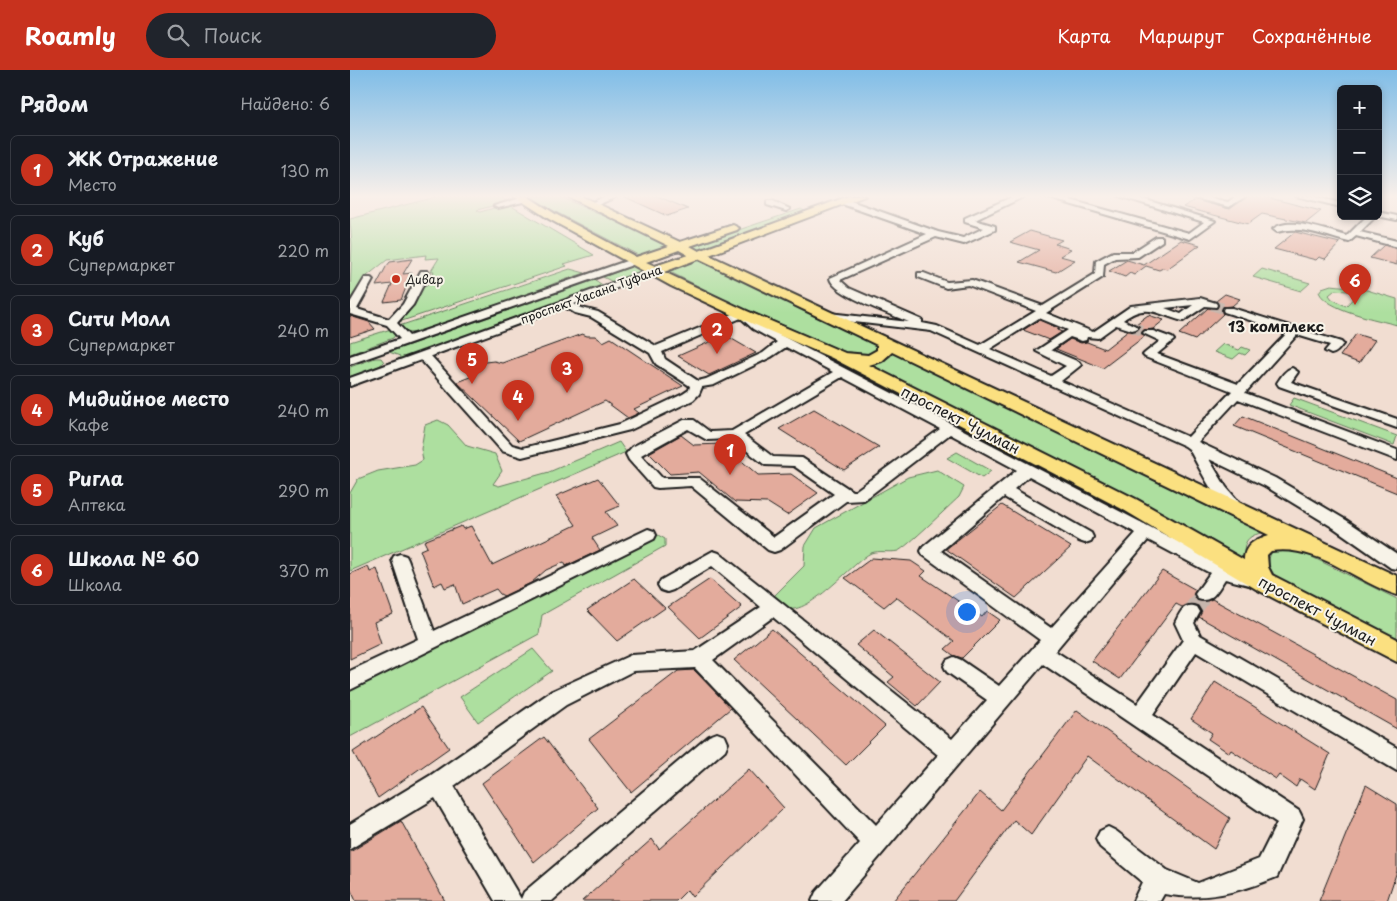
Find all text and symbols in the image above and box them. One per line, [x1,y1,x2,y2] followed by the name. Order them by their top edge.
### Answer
[146,13,496,58] search box
[25,17,116,53] text: Roamly
[164,21,192,49] icon: search
[204,21,261,49] text: Поиск
[1058,22,1110,49] text: Карта
[1138,22,1224,49] text: Маршрут
[1252,22,1372,49] text: Сохранённые
[1337,85,1382,220] map controls
[1337,85,1382,130] button: +
[20,87,88,119] text: Рядом
[240,91,330,115] text: Найдено: 6
[1337,130,1382,175] button: −
[68,144,218,172] text: ЖК Отражение
[33,158,41,182] text: 1
[281,158,329,182] text: 130 m
[68,172,117,196] text: Место
[1337,175,1382,220] button: layers
[68,224,104,252] text: Куб
[31,238,43,262] text: 2
[278,238,329,262] text: 220 m
[68,252,175,276] text: Супермаркет
[518,260,665,328] street label: проспект Хасана Туфана
[1339,264,1371,305] pin: 6
[405,270,443,288] place label: Дивар
[390,273,402,285] marker: Дивар
[68,304,170,332] text: Сити Молл
[701,313,733,354] pin: 2
[1228,314,1324,337] district label: 13 комплекс
[32,318,42,342] text: 3
[277,318,329,342] text: 240 m
[68,332,175,356] text: Супермаркет
[456,343,488,384] pin: 5
[551,352,583,393] pin: 3
[897,379,1025,459] street label: проспект Чулман
[502,380,534,421] pin: 4
[68,384,229,412] text: Мидийное место
[32,398,42,422] text: 4
[277,398,329,422] text: 240 m
[68,412,109,436] text: Кафе
[714,434,746,475] pin: 1
[68,464,124,492] text: Ригла
[32,478,42,502] text: 5
[278,478,329,502] text: 290 m
[68,492,125,516] text: Аптека
[68,544,199,572] text: Школа № 60
[31,558,43,582] text: 6
[279,558,329,582] text: 370 m
[1255,569,1381,651] street label: проспект Чулман
[68,572,122,596] text: Школа
[954,599,980,625] your location

